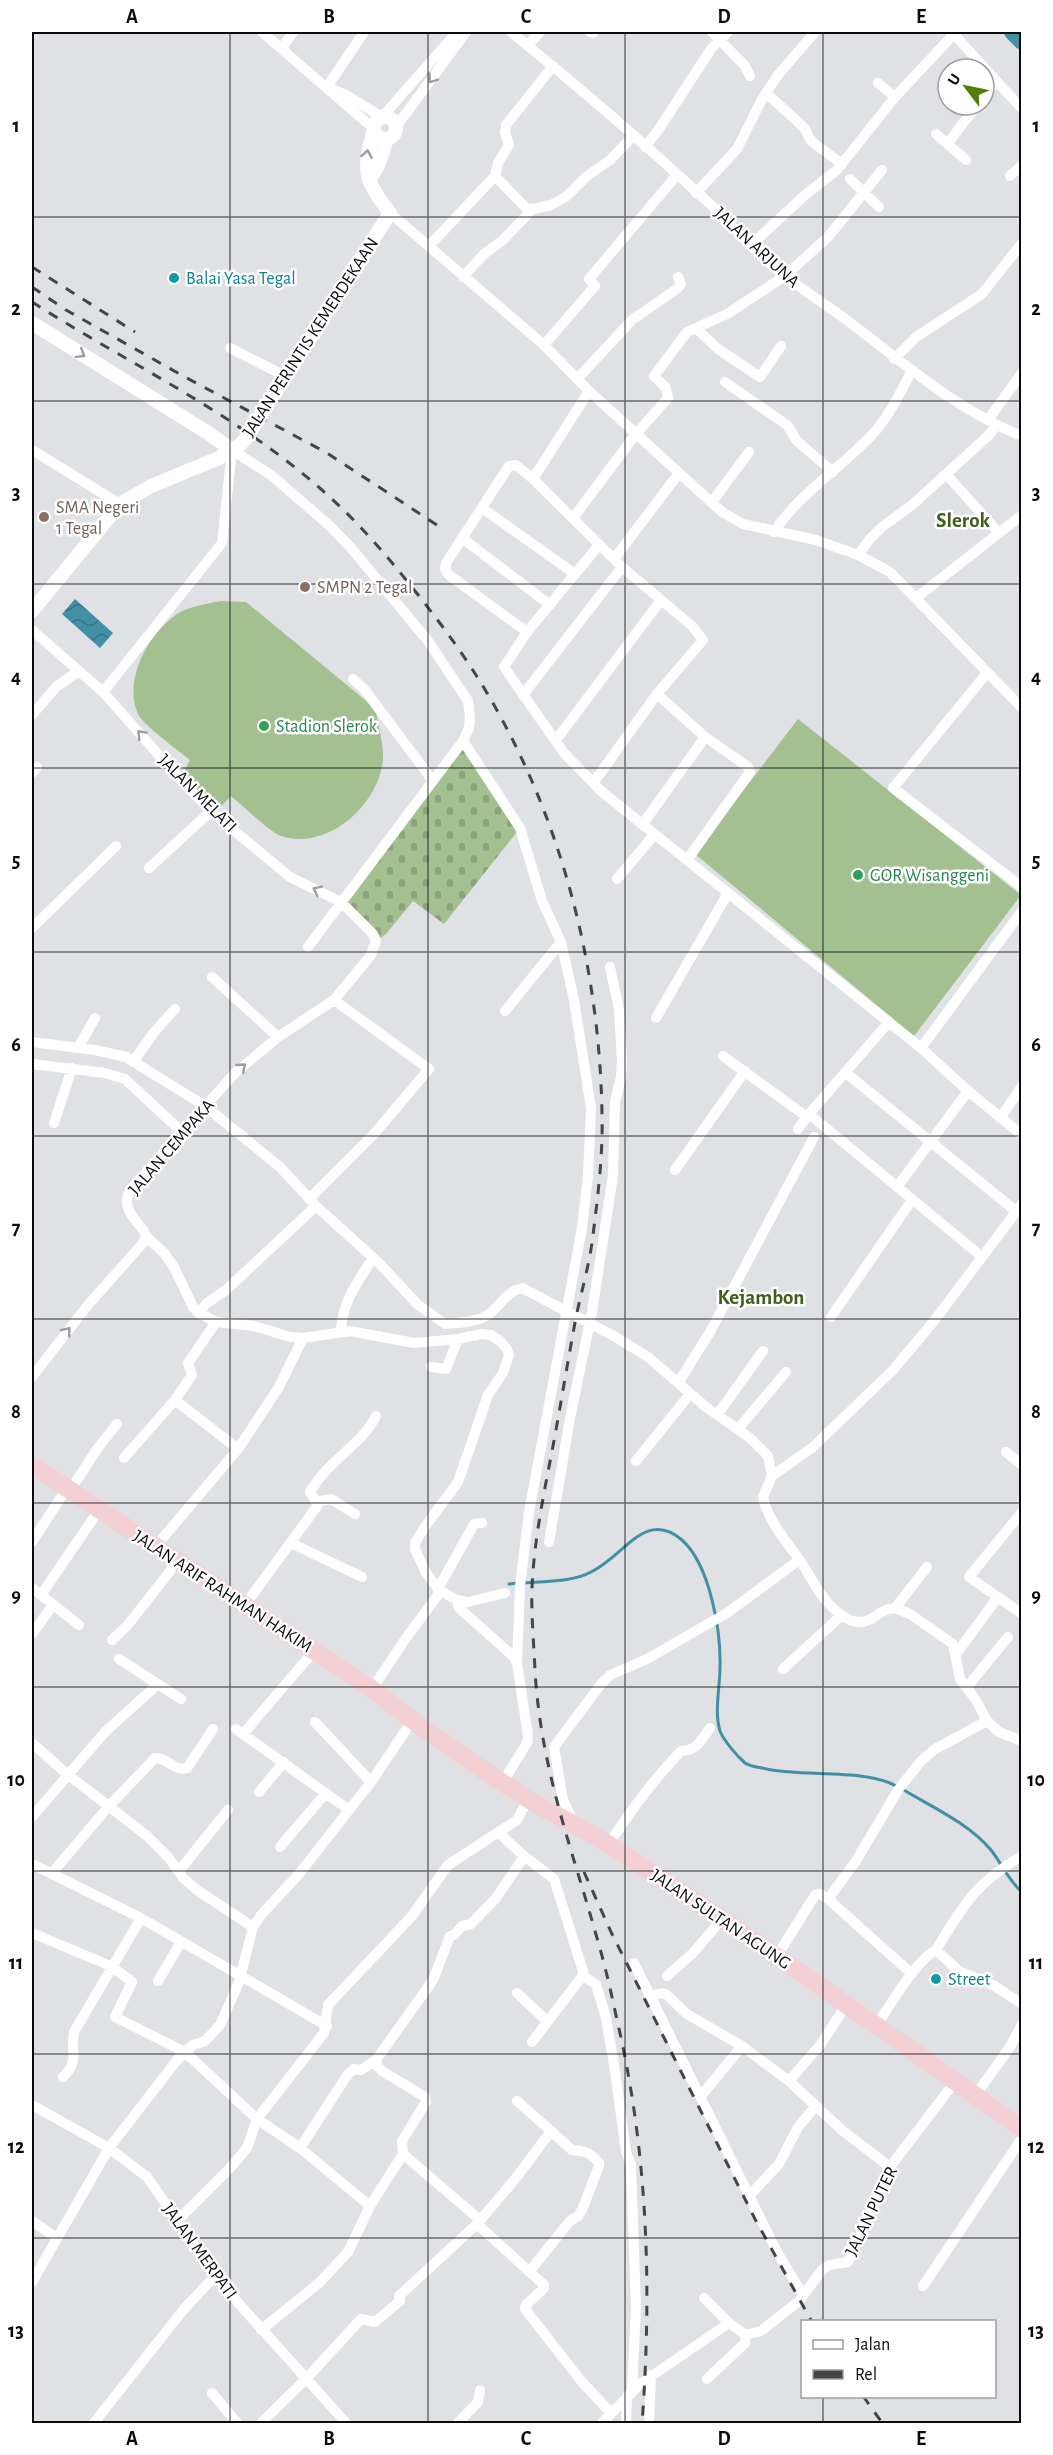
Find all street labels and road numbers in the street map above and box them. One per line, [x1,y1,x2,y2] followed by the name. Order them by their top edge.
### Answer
[710,204,803,292] street label: JALAN ARJUNA
[240,235,382,440] street label: JALAN PERINTIS KEMERDEKAAN
[155,751,240,836] street label: JALAN MELATI
[125,1096,218,1199] street label: JALAN CEMPAKA
[130,1527,315,1656] street label: JALAN ARIF RAHMAN HAKIM
[647,1867,793,1973] street label: JALAN SULTAN AGUNG
[842,2164,901,2259] street label: JALAN PUTER
[159,2200,240,2303] street label: JALAN MERPATI

